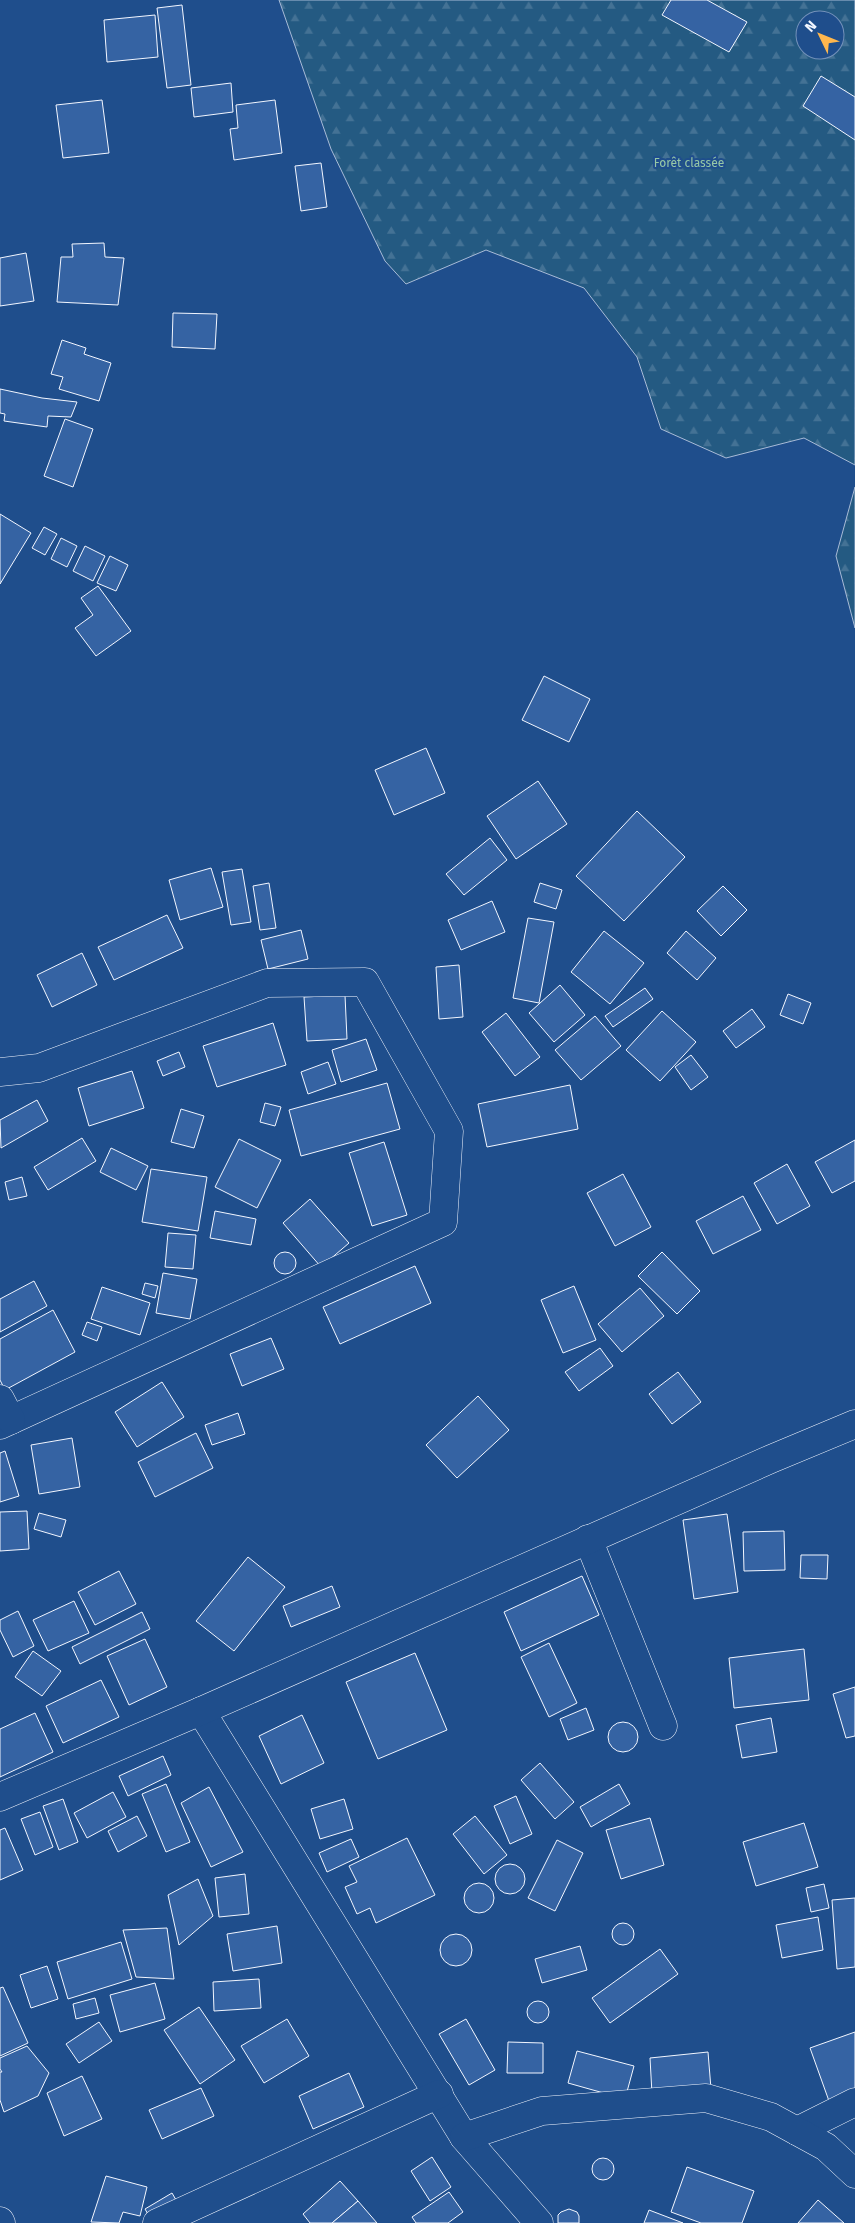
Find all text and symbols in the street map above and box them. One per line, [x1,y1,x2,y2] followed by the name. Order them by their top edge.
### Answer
[795,10,845,60] north arrow
[801,17,820,36] text: N
[654,156,724,170] park label: Forêt classée

